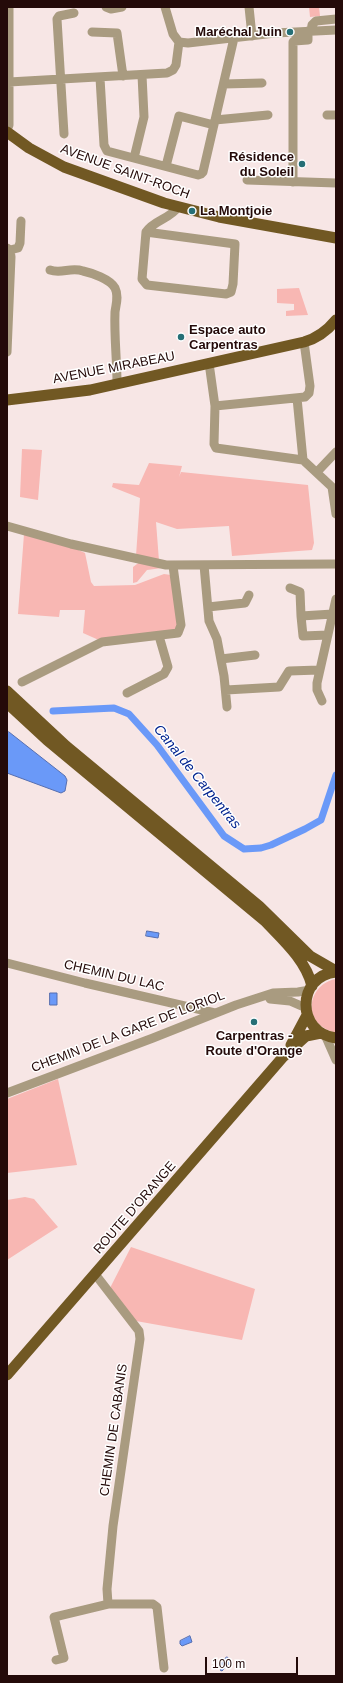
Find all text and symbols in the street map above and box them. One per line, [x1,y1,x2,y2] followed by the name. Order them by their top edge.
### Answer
[195,24,282,40] place label: Maréchal Juin
[285,27,295,37] marker: Maréchal Juin
[58,141,192,203] street label: AVENUE SAINT-ROCH
[229,149,294,180] place label: Résidence du Soleil
[297,159,307,169] marker: Résidence du Soleil
[200,203,272,219] place label: La Montjoie
[187,206,197,216] marker: La Montjoie
[189,322,266,353] place label: Espace auto Carpentras
[176,332,186,342] marker: Espace auto Carpentras
[52,349,176,387] street label: AVENUE MIRABEAU
[150,722,244,832] water label: Canal de Carpentras
[62,957,166,995] street label: CHEMIN DU LAC
[29,988,227,1076] street label: CHEMIN DE LA GARE DE LORIOL
[249,1017,259,1027] marker: Carpentras - Route d'Orange
[206,1028,302,1059] place label: Carpentras - Route d'Orange
[91,1159,179,1257] street label: ROUTE D'ORANGE
[97,1363,131,1497] street label: CHEMIN DE CABANIS
[207,1649,300,1675] scale bar
[212,1657,245,1671] text: 100 m

